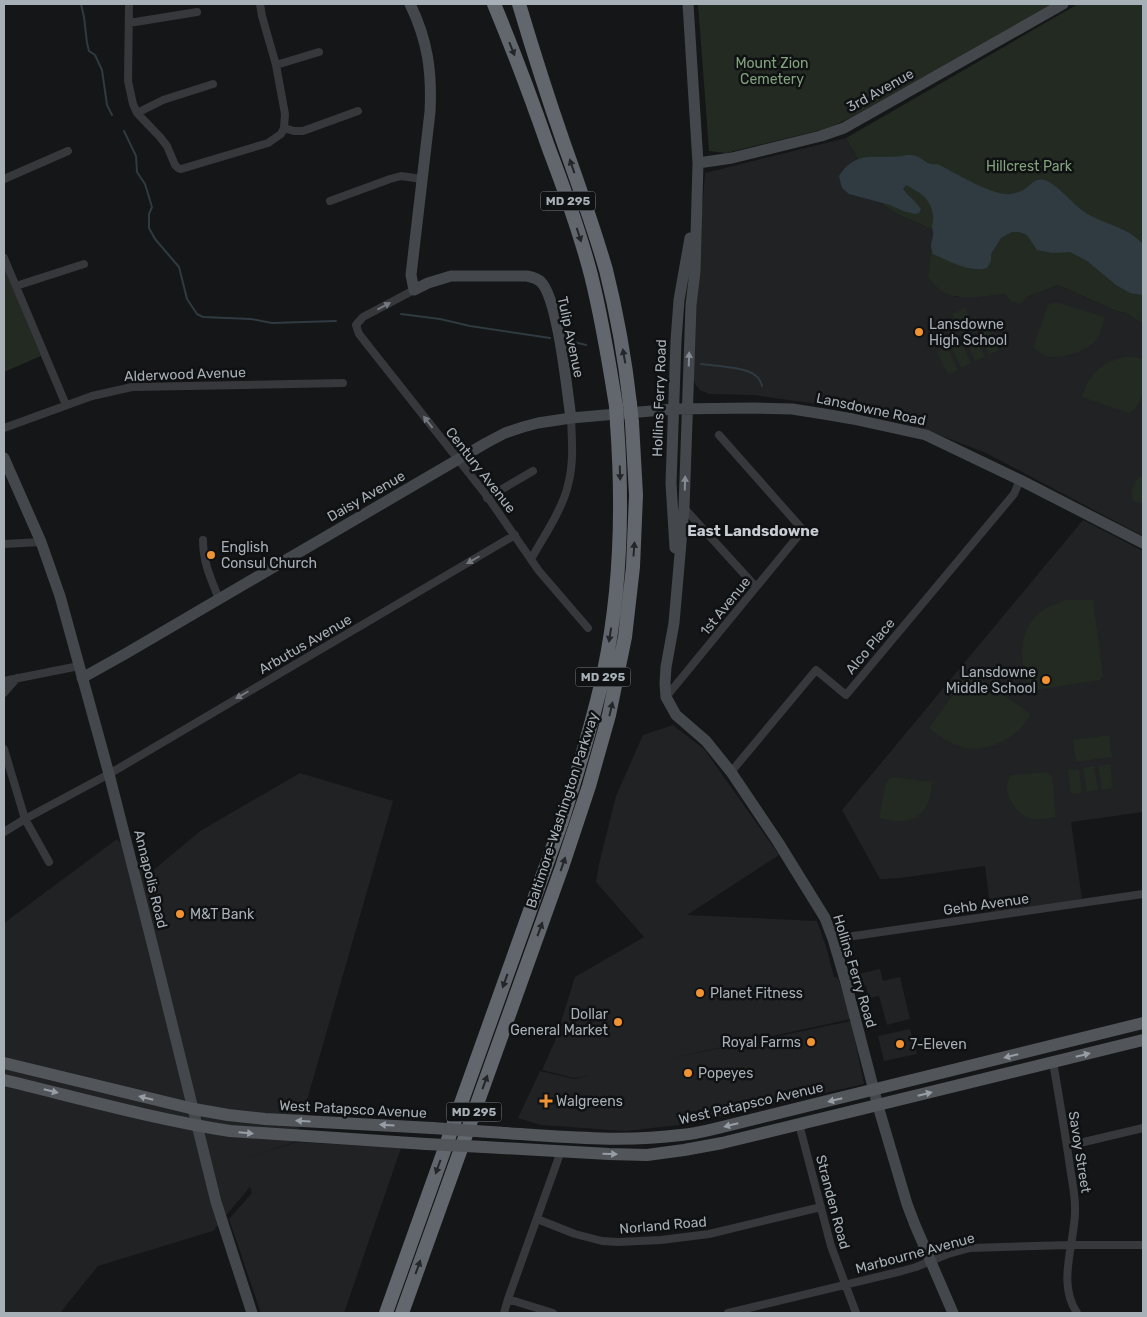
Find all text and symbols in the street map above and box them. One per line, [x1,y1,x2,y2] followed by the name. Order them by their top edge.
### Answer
[508,42,516,57] one-way arrow
[735,55,809,88] park label: Mount Zion Cemetery
[844,65,917,116] street label: 3rd Avenue
[568,158,576,173] one-way arrow
[986,158,1073,175] park label: Hillcrest Park
[540,192,596,210] road number: MD 295
[575,227,583,242] one-way arrow
[554,295,587,379] street label: Tulip Avenue
[377,302,391,310] one-way arrow
[929,316,1007,349] place label: Lansdowne High School
[913,326,925,338] marker: Lansdowne High School
[649,339,670,457] street label: Hollins Ferry Road
[619,348,627,364] one-way arrow
[685,351,693,367] one-way arrow
[124,364,246,385] street label: Alderwood Avenue
[815,390,927,429] street label: Lansdowne Road
[423,416,434,429] one-way arrow
[442,424,519,517] street label: Century Avenue
[617,465,625,481] one-way arrow
[324,467,408,526] street label: Daisy Avenue
[681,475,689,491] one-way arrow
[687,522,819,540] district label: East Landsdowne
[221,539,317,572] place label: English Consul Church
[631,540,639,556] one-way arrow
[205,549,217,561] marker: English Consul Church
[465,556,480,564] one-way arrow
[697,573,754,639] street label: 1st Avenue
[256,611,355,678] street label: Arbutus Avenue
[842,615,899,678] street label: Alco Place
[606,627,614,643] one-way arrow
[946,664,1036,697] place label: Lansdowne Middle School
[576,668,630,686] road number: MD 295
[1040,674,1052,686] marker: Lansdowne Middle School
[235,691,248,700] one-way arrow
[607,702,615,717] one-way arrow
[523,710,602,910] street label: Baltimore-Washington Parkway
[130,828,171,930] street label: Annapolis Road
[559,857,567,872] one-way arrow
[942,890,1030,919] street label: Gehb Avenue
[190,906,255,923] place label: M&T Bank
[174,908,186,920] marker: M&T Bank
[829,912,880,1030] street label: Hollins Ferry Road
[537,921,544,936] one-way arrow
[501,974,509,989] one-way arrow
[710,985,803,1002] place label: Planet Fitness
[694,987,706,999] marker: Planet Fitness
[510,1006,609,1039] place label: Dollar General Market
[612,1016,624,1028] marker: Dollar General Market
[722,1034,801,1051] place label: Royal Farms
[805,1036,817,1048] marker: Royal Farms
[910,1036,967,1053] place label: 7-Eleven
[894,1038,906,1050] marker: 7-Eleven
[1076,1051,1091,1059] one-way arrow
[1004,1052,1019,1060] one-way arrow
[698,1065,753,1082] place label: Popeyes
[682,1067,694,1079] marker: Popeyes
[482,1074,489,1089] one-way arrow
[677,1079,825,1128] street label: West Patapsco Avenue
[44,1087,59,1095] one-way arrow
[918,1090,933,1098] one-way arrow
[556,1093,623,1110] place label: Walgreens
[139,1094,154,1102] one-way arrow
[540,1095,552,1107] marker: Walgreens
[827,1096,842,1104] one-way arrow
[279,1097,427,1122] street label: West Patapsco Avenue
[446,1102,502,1122] road number: MD 295
[1065,1110,1094,1195] street label: Savoy Street
[295,1117,311,1125] one-way arrow
[378,1121,394,1129] one-way arrow
[724,1121,739,1129] one-way arrow
[238,1129,254,1137] one-way arrow
[602,1151,618,1159] one-way arrow
[812,1153,853,1251] street label: Stranden Road
[434,1160,442,1175] one-way arrow
[619,1213,707,1238] street label: Norland Road
[854,1229,977,1278] street label: Marbourne Avenue
[415,1260,422,1275] one-way arrow

